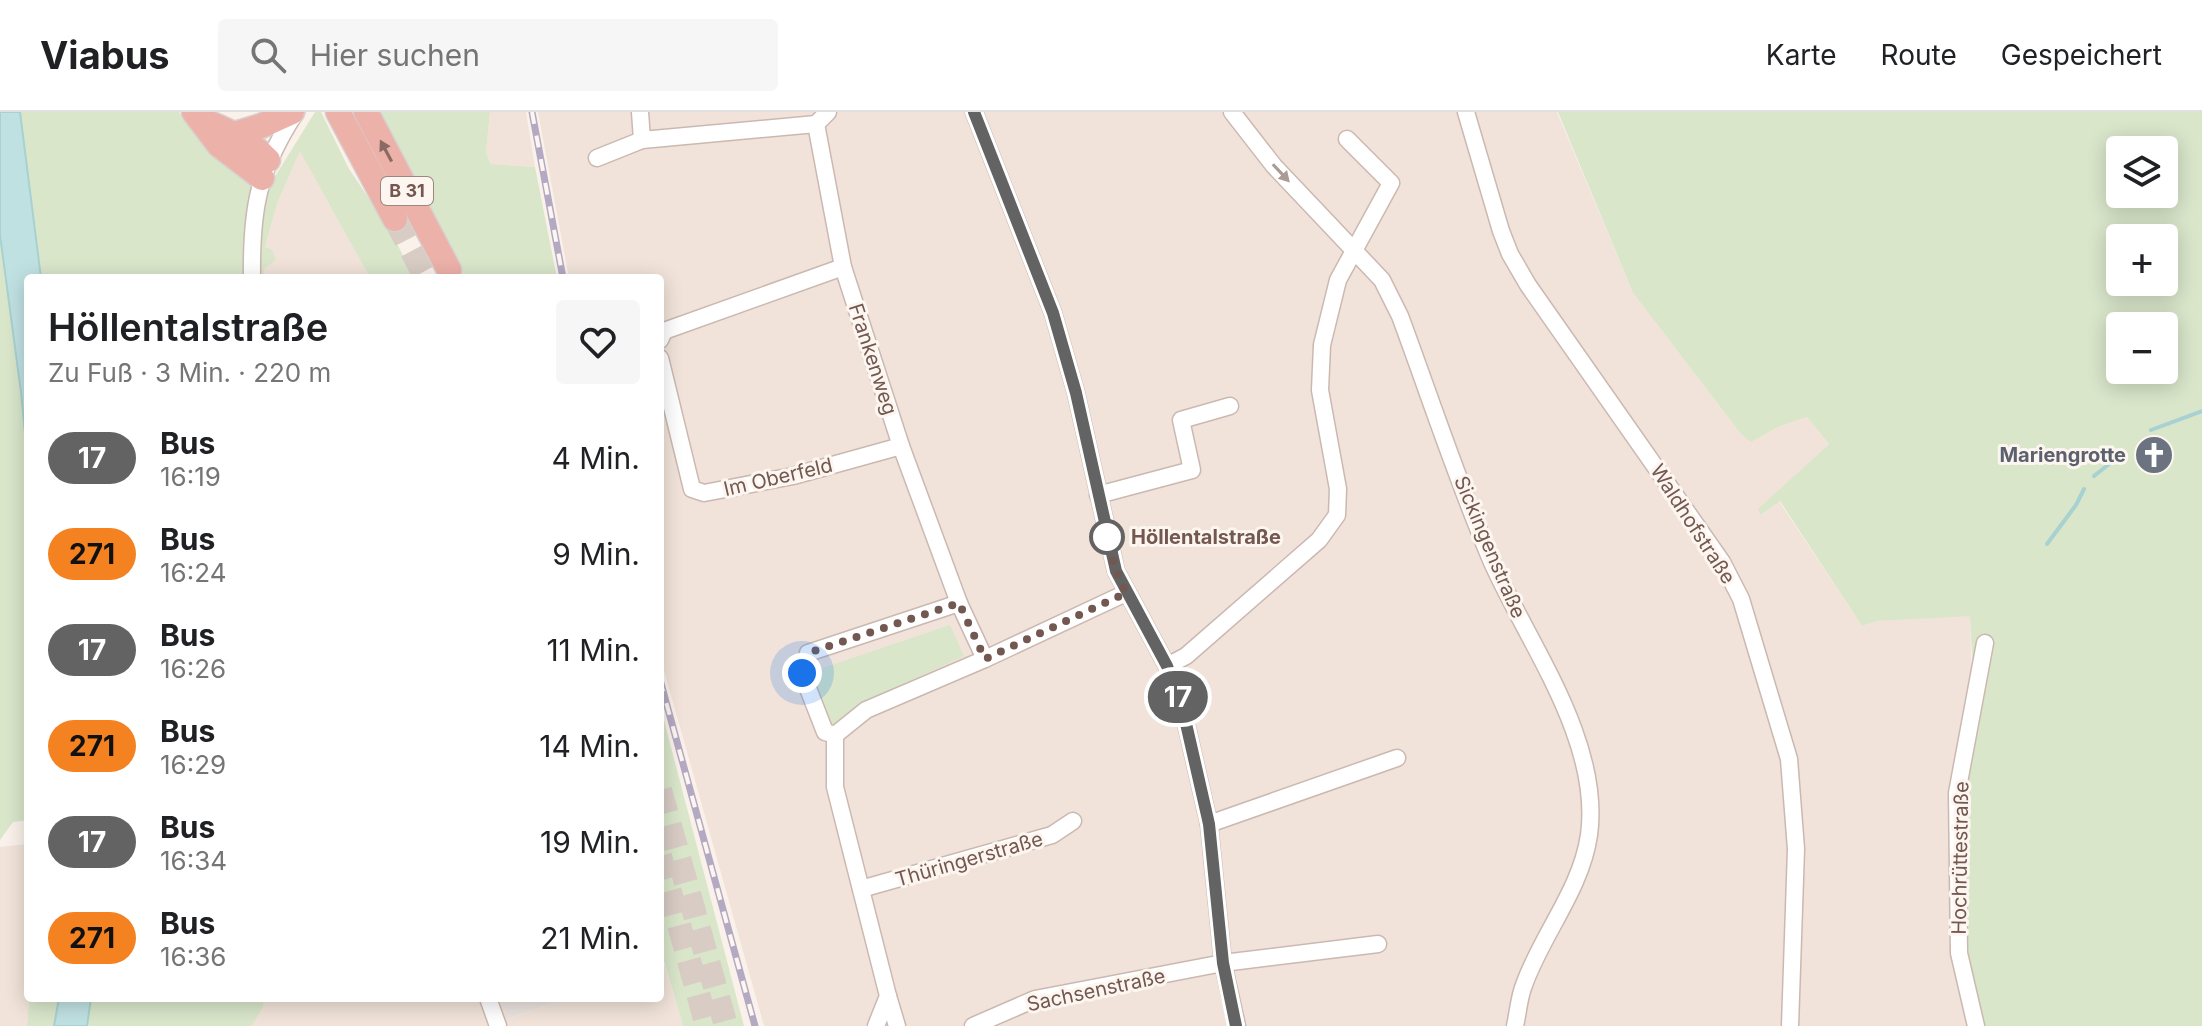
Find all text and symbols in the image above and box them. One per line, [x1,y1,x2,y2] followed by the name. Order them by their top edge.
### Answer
[218,19,778,91] search box
[40,32,170,78] text: Viabus
[246,33,290,77] icon: search
[310,37,480,73] text: Hier suchen
[1766,38,1837,72] text: Karte
[1881,38,1957,72] text: Route
[2001,38,2162,72] text: Gespeichert
[2106,136,2178,384] map controls
[2106,136,2178,208] button: layers
[380,140,393,163] one-way arrow
[1272,163,1290,182] one-way arrow
[381,177,433,205] road number: B 31
[2106,224,2178,296] button: +
[556,300,640,384] button: heart
[844,300,902,418] street label: Frankenweg
[48,304,328,350] text: Höllentalstraße
[2106,312,2178,384] button: −
[48,357,331,388] text: Zu Fuß · 3 Min. · 220 m
[160,425,215,461] text: Bus
[2133,434,2175,476] church icon: Mariengrotte
[551,440,640,476] text: 4 Min.
[78,441,106,475] text: 17
[1999,443,2126,467] place label: Mariengrotte
[721,453,835,501] street label: Im Oberfeld
[1645,460,1741,588] street label: Waldhofstraße
[160,461,221,492] text: 16:19
[1449,472,1531,622] street label: Sickingenstraße
[1090,520,1124,554] marker: Höllentalstraße
[160,521,215,557] text: Bus
[1131,525,1281,549] place label: Höllentalstraße
[552,536,640,572] text: 9 Min.
[69,537,115,571] text: 271
[160,557,226,588] text: 16:24
[160,617,215,653] text: Bus
[546,632,640,668] text: 11 Min.
[78,633,106,667] text: 17
[160,653,226,684] text: 16:26
[782,653,822,693] your location
[1142,671,1214,723] line badge: 17
[1164,680,1192,714] text: 17
[160,713,215,749] text: Bus
[539,728,640,764] text: 14 Min.
[69,729,115,763] text: 271
[160,749,226,780] text: 16:29
[1947,781,1973,935] street label: Hochrüttestraße
[160,809,215,845] text: Bus
[540,824,640,860] text: 19 Min.
[78,825,106,859] text: 17
[892,826,1046,892] street label: Thüringerstraße
[160,845,227,876] text: 16:34
[160,905,215,941] text: Bus
[540,920,640,956] text: 21 Min.
[69,921,115,955] text: 271
[160,941,226,972] text: 16:36
[1024,964,1168,1016] street label: Sachsenstraße

